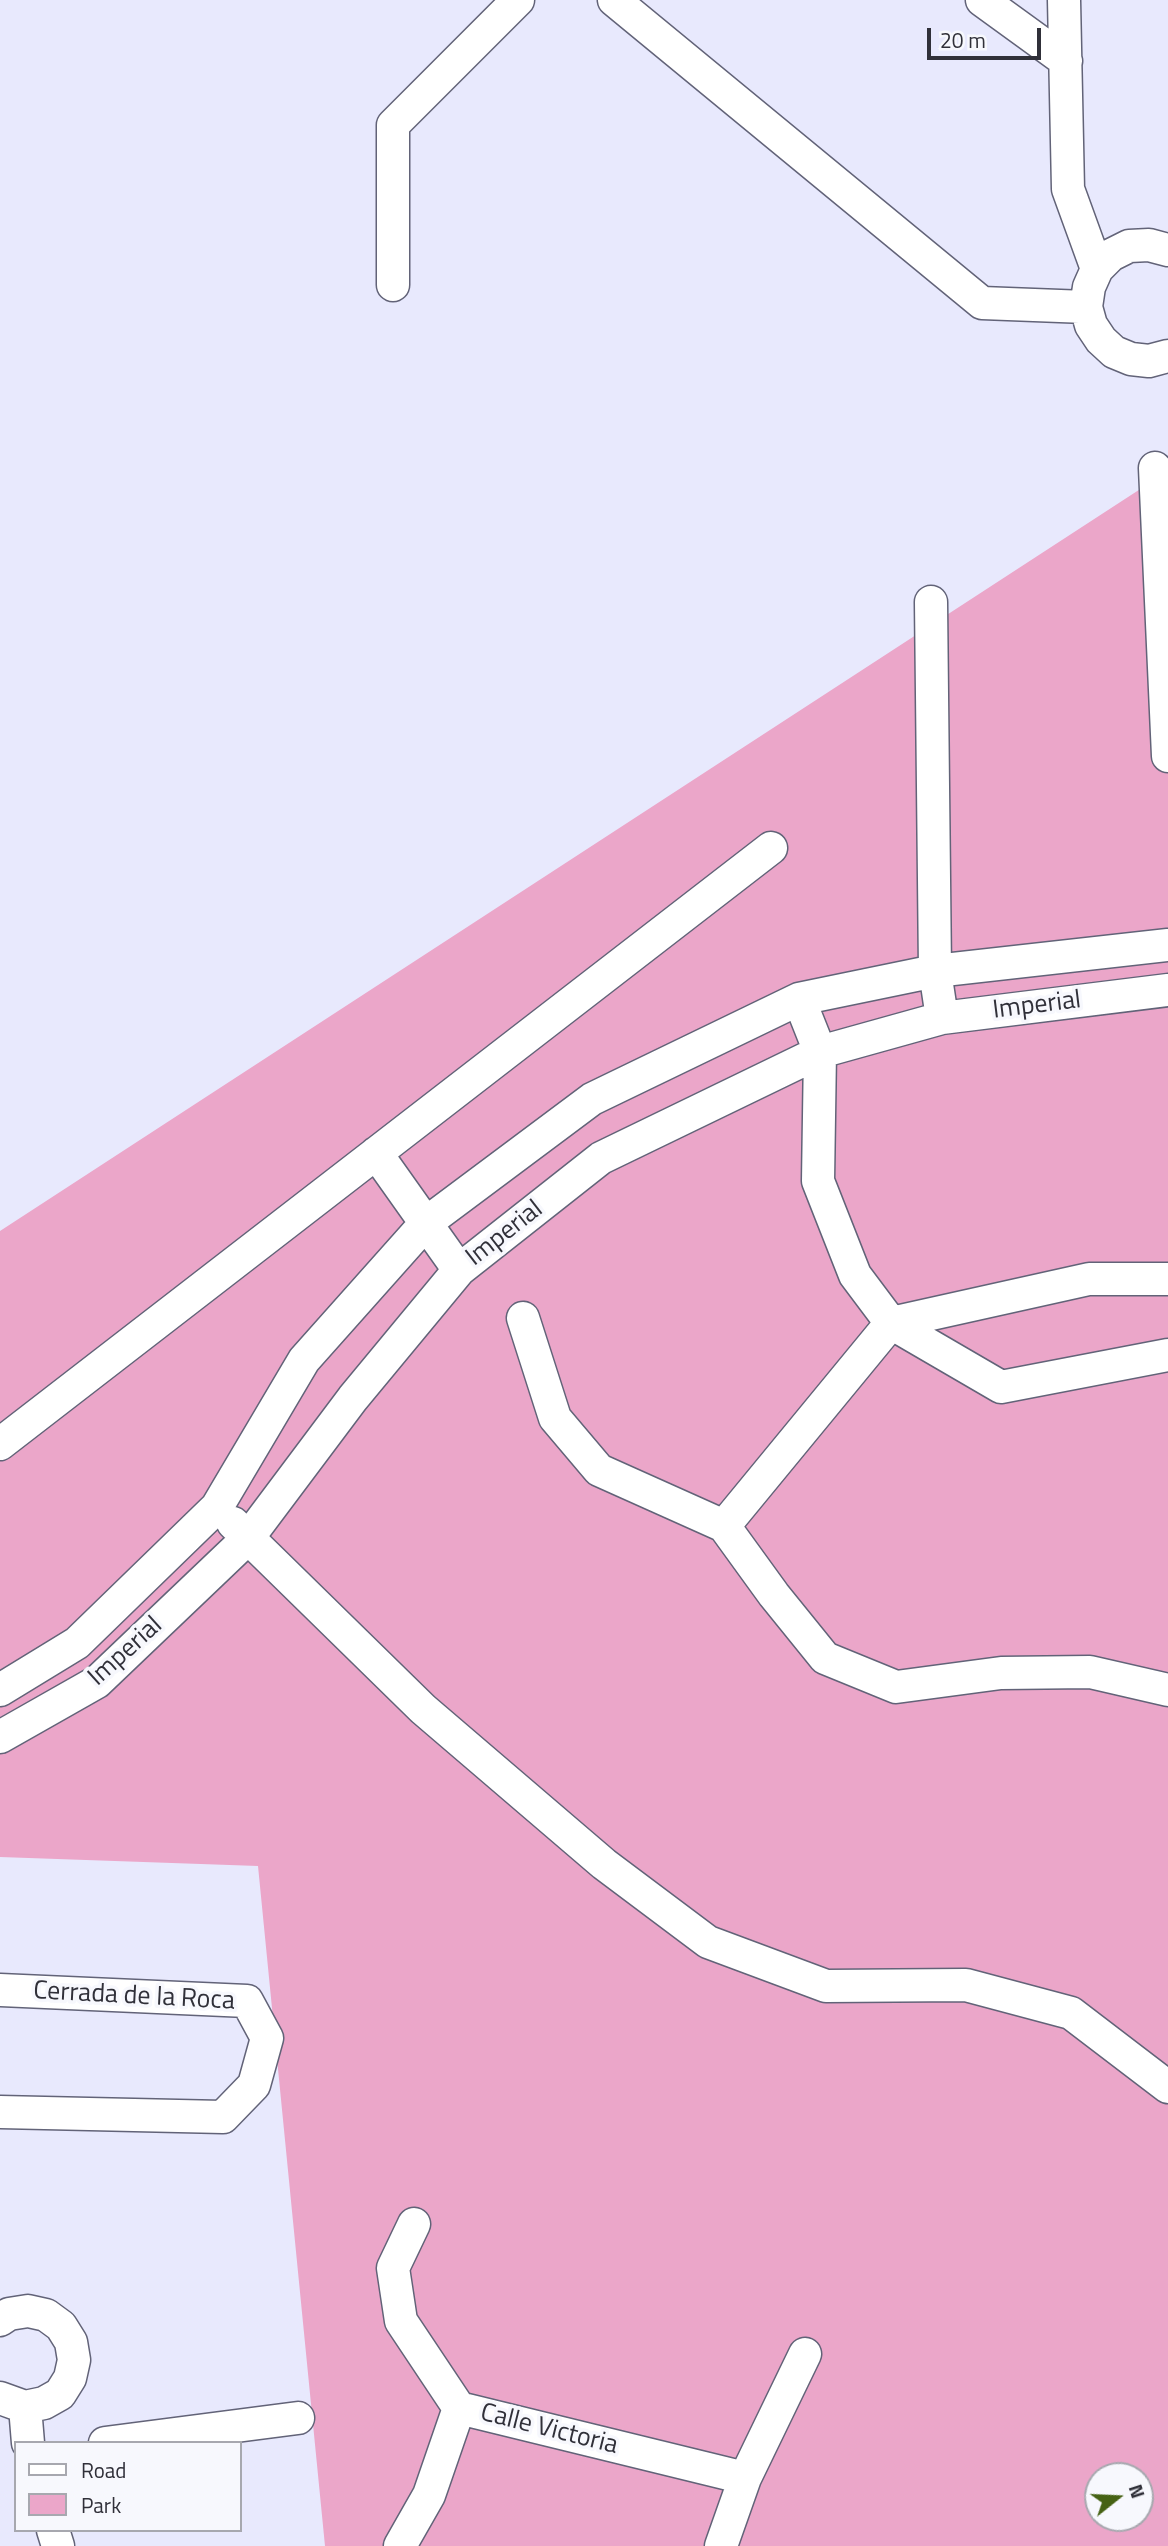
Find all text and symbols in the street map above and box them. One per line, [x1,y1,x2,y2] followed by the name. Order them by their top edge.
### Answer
[930,14,1044,58] scale bar
[940,24,986,56] text: 20 m
[991,985,1083,1027] street label: Imperial
[460,1194,550,1274] street label: Imperial
[83,1611,169,1693] street label: Imperial
[32,1976,236,2018] street label: Cerrada de la Roca
[477,2398,621,2462] street label: Calle Victoria
[14,2441,242,2532] legend
[81,2454,126,2486] text: Road
[1084,2462,1154,2532] north arrow
[1122,2480,1153,2502] text: N
[81,2489,121,2521] text: Park

